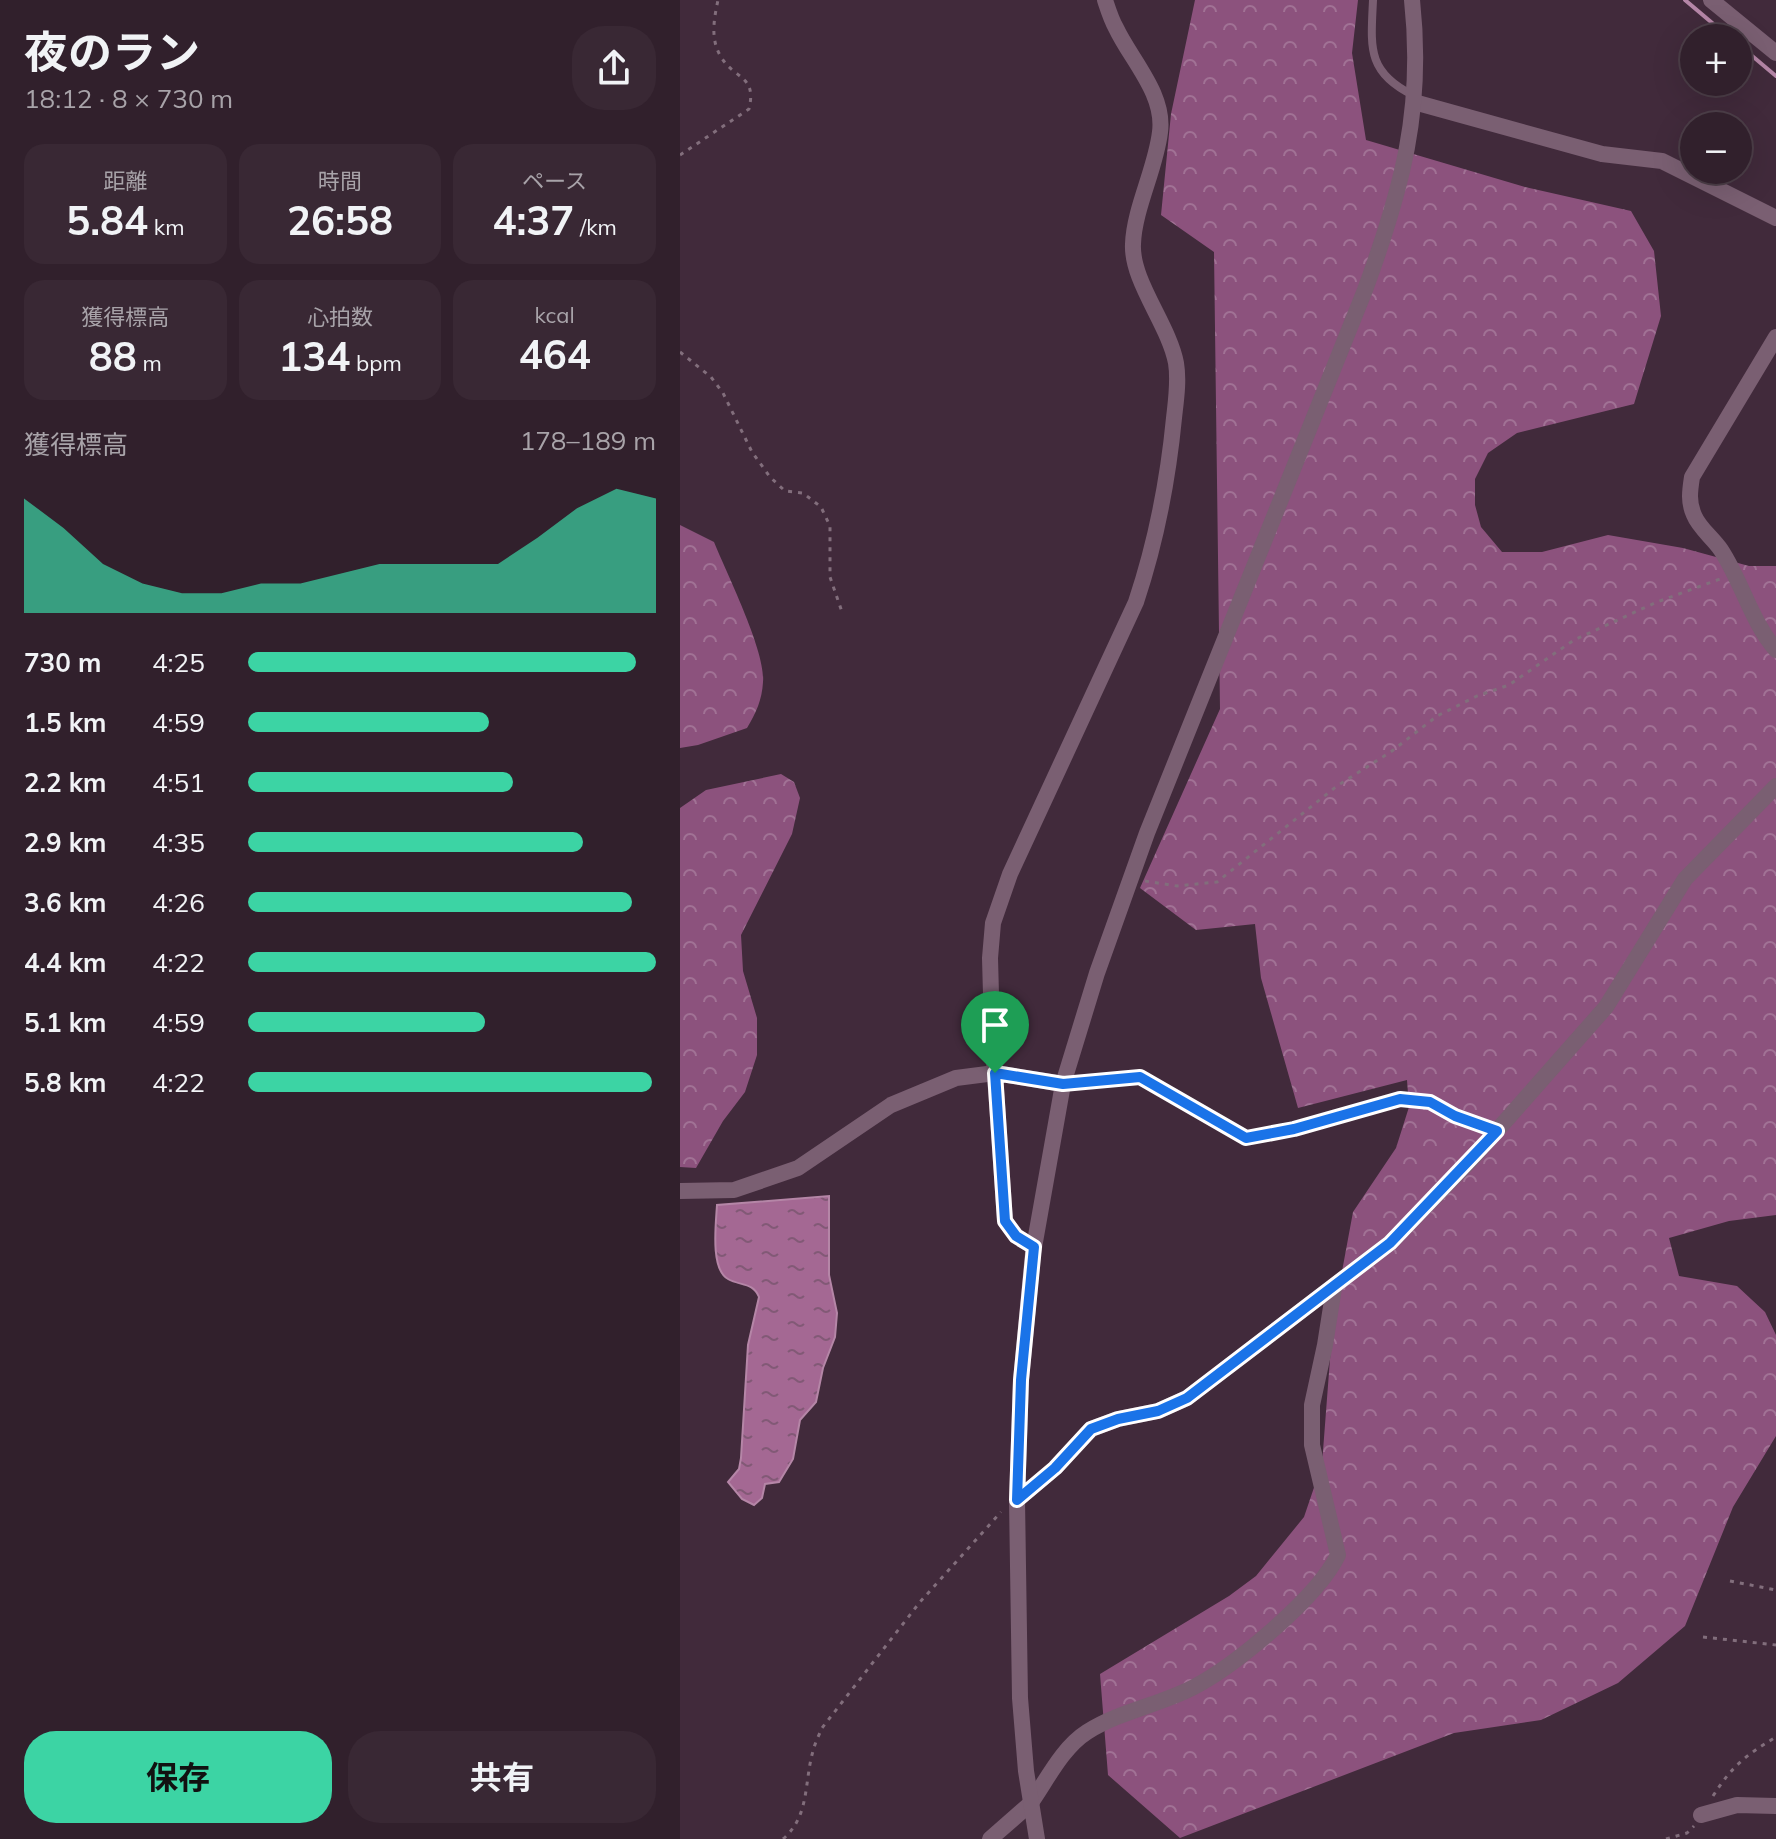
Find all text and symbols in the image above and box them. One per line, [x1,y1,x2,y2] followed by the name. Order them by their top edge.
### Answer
[24,24,200,79] text: 夜のラン
[1680,24,1752,184] map controls
[1680,24,1752,96] button: +
[572,26,656,110] button: share
[24,82,233,115] text: 18:12 · 8 × 730 m
[1680,112,1752,184] button: −
[103,167,147,195] text: 距離
[318,167,362,195] text: 時間
[522,167,587,195] text: ペース
[66,195,148,245] text: 5.84
[287,195,393,245] text: 26:58
[492,195,574,245] text: 4:37
[148,213,184,241] text: km
[574,213,617,241] text: /km
[535,301,575,329] text: kcal
[81,303,169,331] text: 獲得標高
[307,303,373,331] text: 心拍数
[519,329,591,379] text: 464
[89,331,137,381] text: 88
[278,331,350,381] text: 134
[137,349,162,377] text: m
[350,349,402,377] text: bpm
[520,424,656,457] text: 178–189 m
[24,428,128,461] text: 獲得標高
[24,646,101,679] text: 730 m
[152,646,205,679] text: 4:25
[24,706,107,739] text: 1.5 km
[152,706,205,739] text: 4:59
[24,766,107,799] text: 2.2 km
[152,766,205,799] text: 4:51
[24,826,107,859] text: 2.9 km
[152,826,205,859] text: 4:35
[24,886,107,919] text: 3.6 km
[152,886,205,919] text: 4:26
[24,946,107,979] text: 4.4 km
[152,946,205,979] text: 4:22
[961,991,1029,1073] pin
[973,1003,1017,1047] icon: arrive
[24,1006,107,1039] text: 5.1 km
[152,1006,205,1039] text: 4:59
[24,1066,107,1099] text: 5.8 km
[152,1066,205,1099] text: 4:22
[24,1731,332,1823] button: 保存
[348,1731,656,1823] button: 共有

